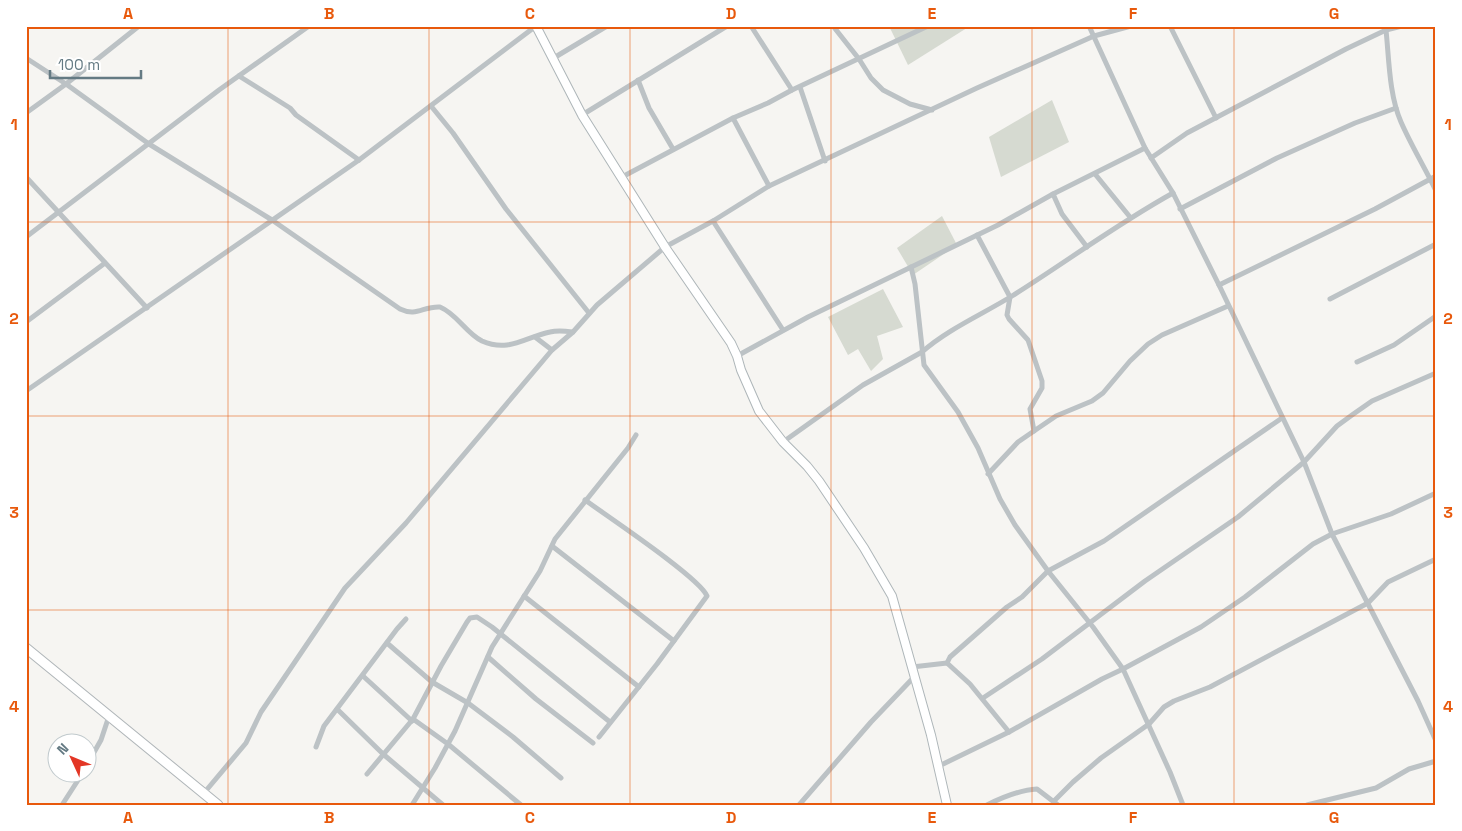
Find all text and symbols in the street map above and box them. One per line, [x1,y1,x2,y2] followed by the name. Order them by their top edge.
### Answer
[123,3,133,24] text: A
[324,3,334,24] text: B
[525,3,535,24] text: C
[726,3,736,24] text: D
[928,3,937,24] text: E
[1129,3,1138,24] text: F
[1329,3,1339,24] text: G
[50,48,141,80] scale bar
[58,55,100,74] text: 100 m
[10,114,18,135] text: 1
[1444,114,1452,135] text: 1
[9,308,19,329] text: 2
[1443,308,1453,329] text: 2
[9,502,19,523] text: 3
[1443,502,1453,523] text: 3
[9,696,19,717] text: 4
[1443,696,1453,717] text: 4
[48,734,98,784] north arrow
[53,739,72,759] text: N
[123,807,133,828] text: A
[324,807,334,828] text: B
[525,807,535,828] text: C
[726,807,736,828] text: D
[928,807,937,828] text: E
[1129,807,1138,828] text: F
[1329,807,1339,828] text: G

